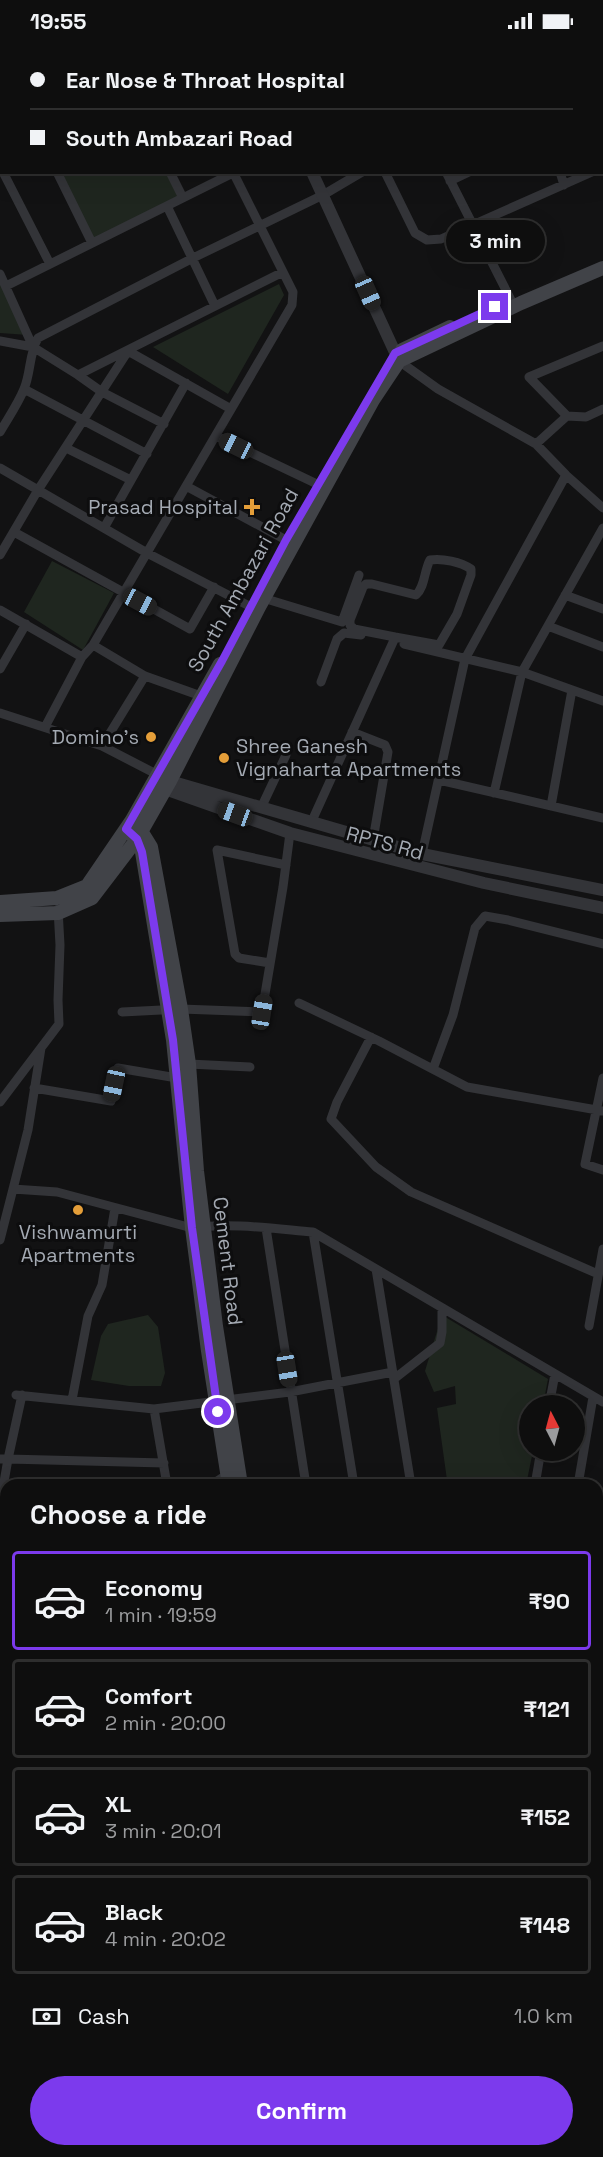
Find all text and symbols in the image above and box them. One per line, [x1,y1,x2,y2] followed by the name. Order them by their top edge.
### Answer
[30,7,87,35] text: 19:55
[66,66,345,94] text: Ear Nose & Throat Hospital
[66,124,293,152] text: South Ambazari Road
[446,220,544,262] callout: 3 min
[470,228,521,254] text: 3 min
[352,273,384,313] car
[481,293,508,320] route end
[216,430,256,462] car
[182,484,304,676] street label: South Ambazari Road
[88,494,238,520] place label: Prasad Hospital
[243,498,261,516] marker: Prasad Hospital
[120,586,160,618] car
[52,724,139,750] place label: Domino's
[144,730,158,744] marker: Domino's
[236,733,461,782] place label: Shree Ganesh Vignaharta Apartments
[217,751,231,765] marker: Shree Ganesh Vignaharta Apartments
[215,799,255,829] car
[344,820,426,866] street label: RPTS Rd
[250,993,274,1031] car
[101,1065,127,1103] car
[207,1195,249,1327] street label: Cement Road
[71,1203,85,1217] marker: Vishwamurti Apartments
[19,1219,137,1268] place label: Vishwamurti Apartments
[275,1350,299,1388] car
[519,1395,585,1461] north arrow
[519,1395,585,1461] map controls
[204,1398,231,1425] route start
[30,1497,207,1532] text: Choose a ride
[33,1574,87,1628] icon: car
[105,1574,203,1602] text: Economy
[528,1587,570,1615] text: ₹90
[105,1602,217,1628] text: 1 min · 19:59
[33,1682,87,1736] icon: car
[105,1682,193,1710] text: Comfort
[523,1695,570,1723] text: ₹121
[105,1710,226,1736] text: 2 min · 20:00
[33,1790,87,1844] icon: car
[105,1790,131,1818] text: XL
[520,1803,570,1831] text: ₹152
[105,1818,222,1844] text: 3 min · 20:01
[33,1898,87,1952] icon: car
[105,1898,163,1926] text: Black
[519,1911,570,1939] text: ₹148
[105,1926,226,1952] text: 4 min · 20:02
[30,2000,63,2033] icon: cash
[78,2002,130,2030] text: Cash
[514,2003,573,2029] text: 1.0 km
[30,2076,573,2145] button: Confirm

